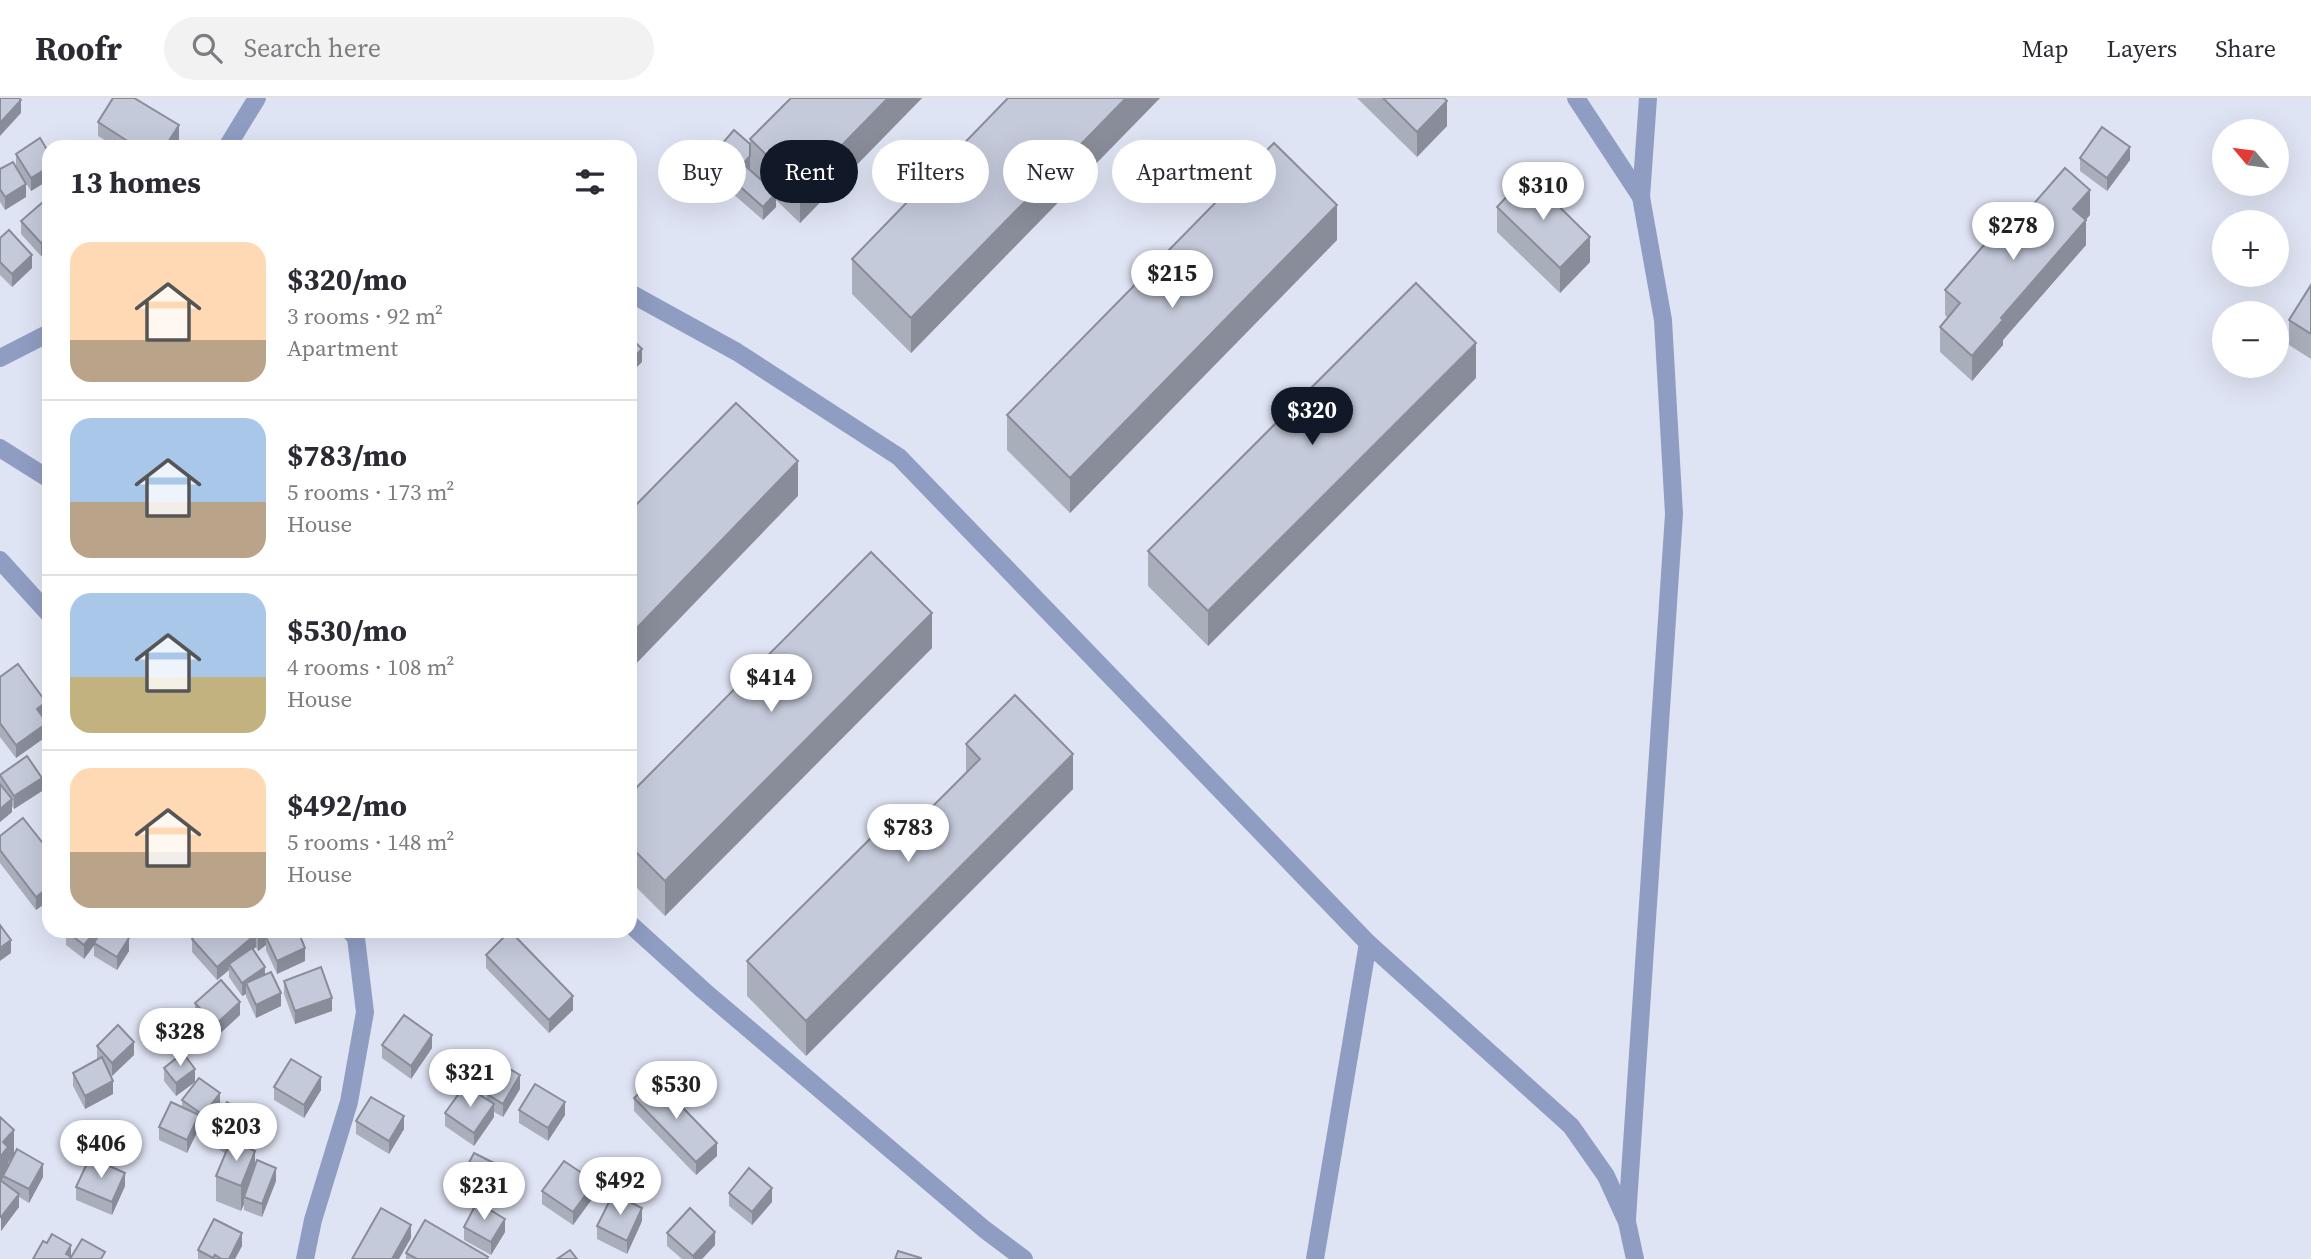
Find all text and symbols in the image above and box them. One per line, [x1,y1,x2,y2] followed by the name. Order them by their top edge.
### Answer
[164,17,654,80] search box
[35,26,122,71] text: Roofr
[188,29,226,67] icon: search
[244,30,381,66] text: Search here
[2022,32,2069,65] text: Map
[2107,32,2177,65] text: Layers
[2215,32,2276,65] text: Share
[2212,119,2289,196] north arrow
[2212,119,2289,378] map controls
[658,140,746,203] chip: Buy
[760,140,858,203] chip: Rent
[872,140,989,203] chip: Filters
[1003,140,1098,203] chip: New
[1112,140,1276,203] chip: Apartment
[70,162,201,203] text: 13 homes
[1502,162,1584,222] pin: $310
[571,163,609,201] icon: filters
[1518,169,1568,201] text: $310
[1972,202,2054,262] pin: $278
[1988,209,2038,241] text: $278
[2212,210,2289,287] button: +
[1131,250,1213,310] pin: $215
[1147,257,1197,289] text: $215
[287,259,407,300] text: $320/mo
[126,270,210,354] icon: home
[287,300,443,332] text: 3 rooms · 92 m²
[2212,301,2289,378] button: −
[287,332,398,364] text: Apartment
[1271,388,1353,447] pin: $320
[1287,394,1337,426] text: $320
[287,435,407,476] text: $783/mo
[126,446,210,530] icon: home
[287,476,454,508] text: 5 rooms · 173 m²
[287,508,352,540] text: House
[287,610,407,651] text: $530/mo
[126,621,210,705] icon: home
[287,651,454,683] text: 4 rooms · 108 m²
[730,654,812,714] pin: $414
[746,661,796,693] text: $414
[287,683,352,715] text: House
[287,785,407,826] text: $492/mo
[126,796,210,880] icon: home
[867,804,949,864] pin: $783
[883,811,933,843] text: $783
[287,826,454,858] text: 5 rooms · 148 m²
[287,858,352,890] text: House
[139,1009,221,1068] pin: $328
[155,1015,205,1047] text: $328
[429,1049,511,1109] pin: $321
[445,1056,495,1088] text: $321
[635,1062,717,1121] pin: $530
[651,1068,701,1100] text: $530
[195,1104,277,1163] pin: $203
[211,1110,261,1142] text: $203
[60,1121,142,1180] pin: $406
[76,1127,126,1159] text: $406
[579,1158,661,1217] pin: $492
[443,1162,525,1222] pin: $231
[595,1164,645,1196] text: $492
[459,1169,509,1201] text: $231

